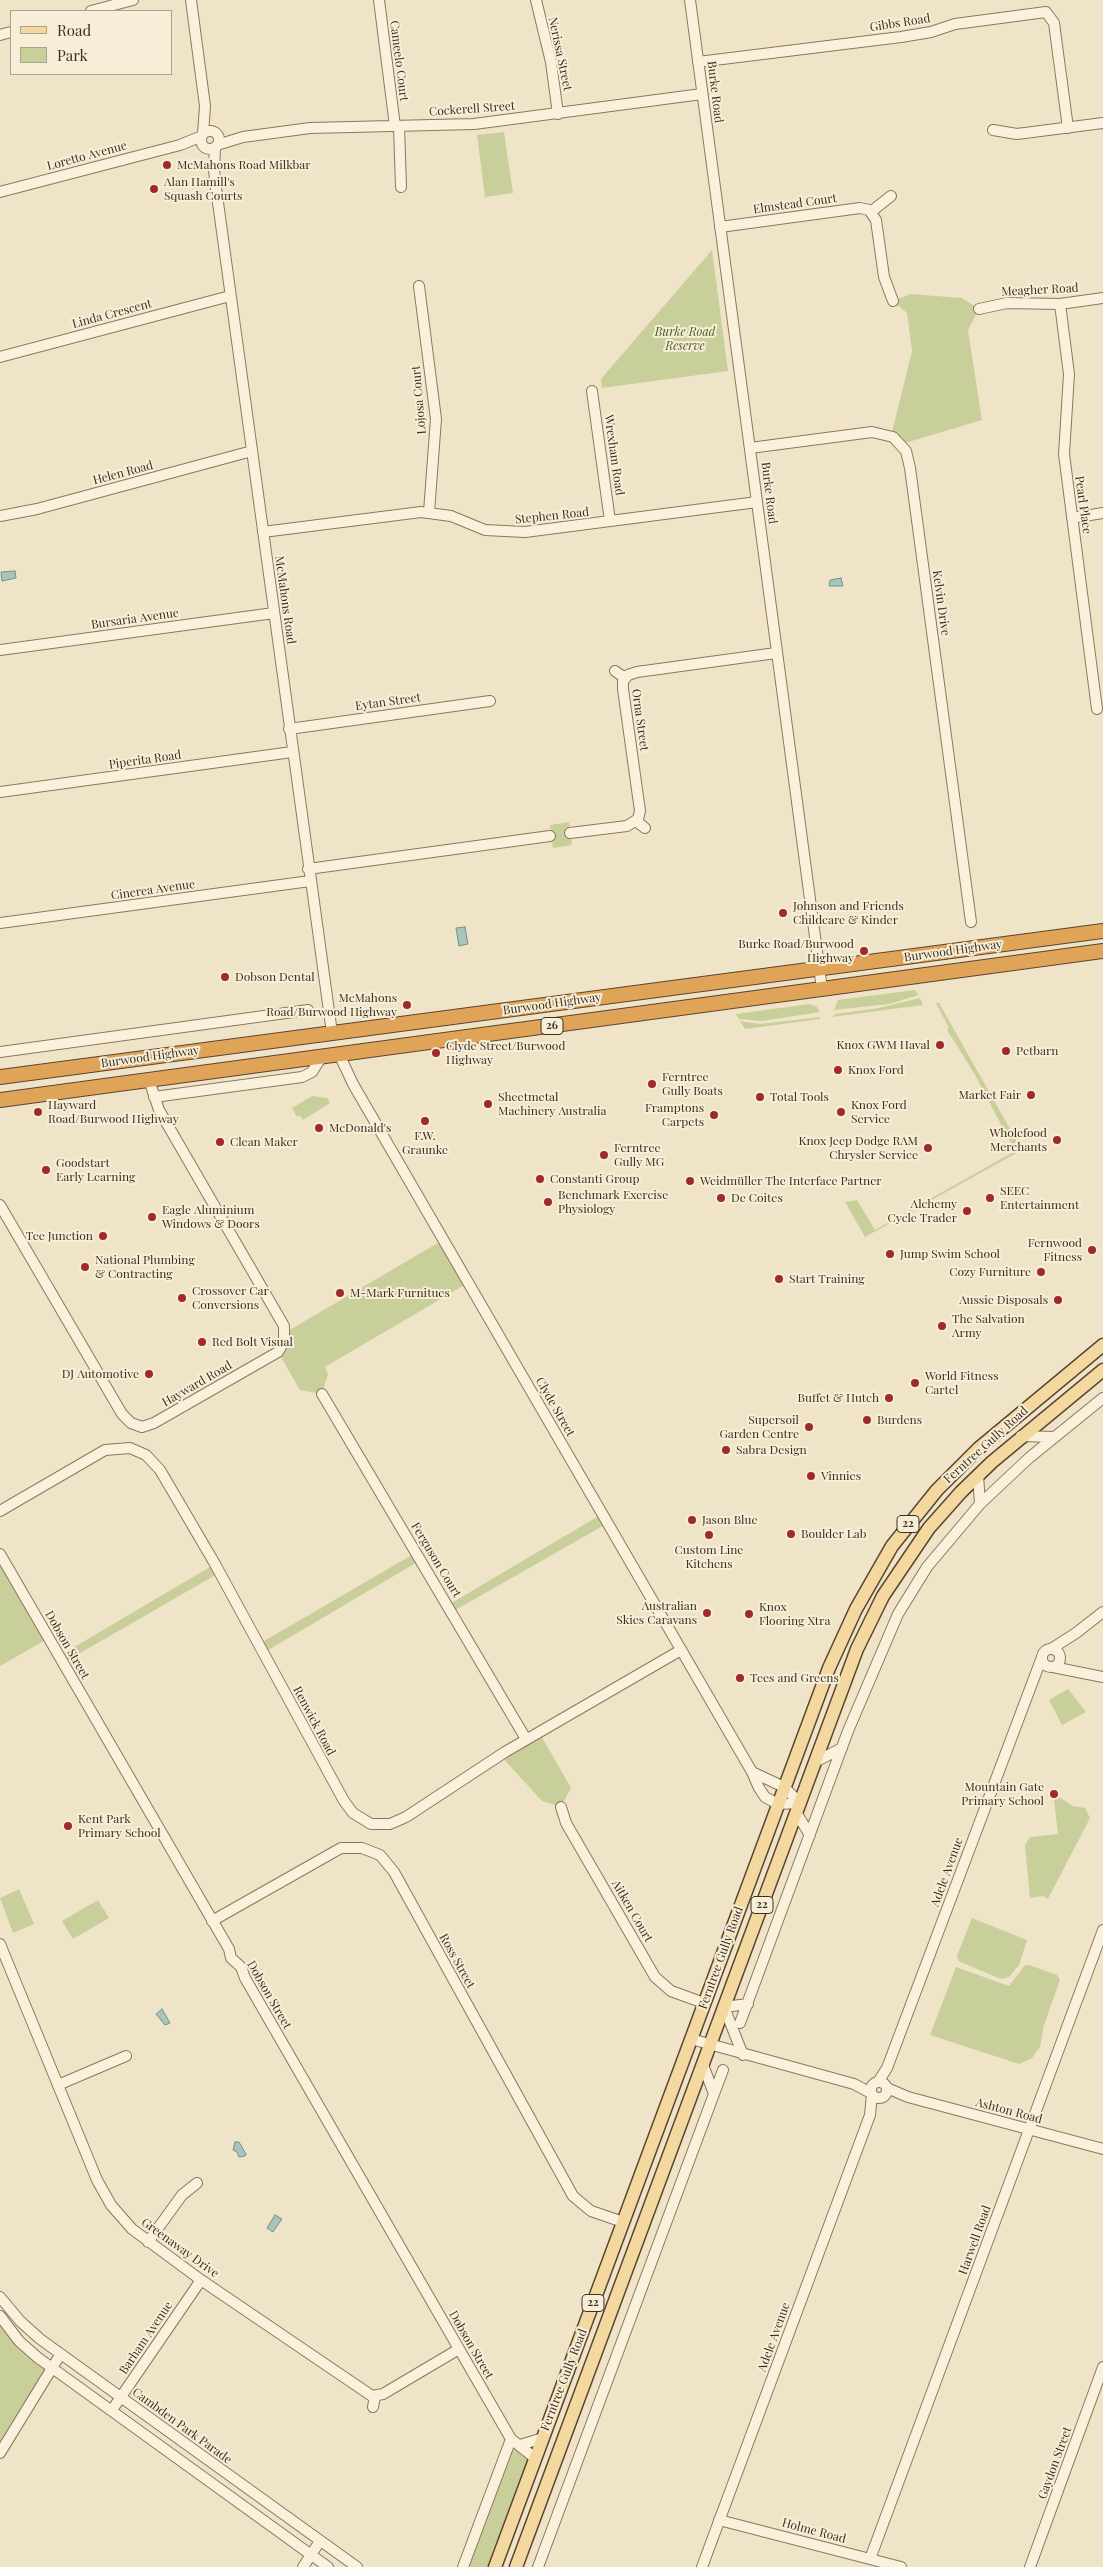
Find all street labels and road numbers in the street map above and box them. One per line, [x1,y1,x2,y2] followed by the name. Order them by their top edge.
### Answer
[869,11,931,35] street label: Gibbs Road
[545,16,575,92] street label: Nerissa Street
[387,20,411,102] street label: Cameelo Court
[704,60,726,124] street label: Burke Road
[428,99,516,119] street label: Cockerell Street
[46,138,128,174] street label: Loretto Avenue
[752,191,838,217] street label: Elmstead Court
[1001,281,1079,299] street label: Meagher Road
[71,296,153,332] street label: Linda Crescent
[409,365,429,435] street label: Lojosa Court
[601,414,627,496] street label: Wrexham Road
[91,458,155,488] street label: Helen Road
[758,461,780,525] street label: Burke Road
[1072,475,1094,535] street label: Pearl Place
[514,505,590,527] street label: Stephen Road
[272,555,298,645] street label: McMahons Road
[929,569,953,637] street label: Kelvin Drive
[90,606,180,632] street label: Bursaria Avenue
[629,688,651,752] street label: Orna Street
[354,690,422,714] street label: Eytan Street
[108,748,182,772] street label: Piperita Road
[110,877,196,903] street label: Cinerea Avenue
[903,937,1003,965] street label: Burwood Highway
[502,990,602,1018] street label: Burwood Highway
[541,1018,563,1034] road number: 26
[100,1043,200,1071] street label: Burwood Highway
[159,1358,235,1410] street label: Hayward Road
[532,1375,578,1439] street label: Clyde Street
[941,1403,1031,1487] street label: Ferntree Gully Road
[897,1516,919,1532] road number: 22
[408,1520,464,1600] street label: Ferguson Court
[42,1608,92,1682] street label: Dobson Street
[290,1684,338,1758] street label: Renwick Road
[928,1835,966,1909] street label: Adele Avenue
[608,1877,656,1945] street label: Aitken Court
[751,1896,773,1914] road number: 22
[696,1905,746,2011] street label: Ferntree Gully Road
[436,1931,478,1991] street label: Ross Street
[244,1958,294,2032] street label: Dobson Street
[974,2095,1044,2127] street label: Ashton Road
[956,2203,994,2277] street label: Harwell Road
[138,2215,222,2281] street label: Greenaway Drive
[582,2294,604,2312] road number: 22
[116,2299,176,2377] street label: Barham Avenue
[755,2300,793,2374] street label: Adele Avenue
[446,2308,496,2382] street label: Dobson Street
[538,2327,590,2433] street label: Ferntree Gully Road
[129,2385,235,2467] street label: Cambden Park Parade
[1035,2425,1075,2501] street label: Gaydon Street
[780,2516,848,2546] street label: Holme Road

